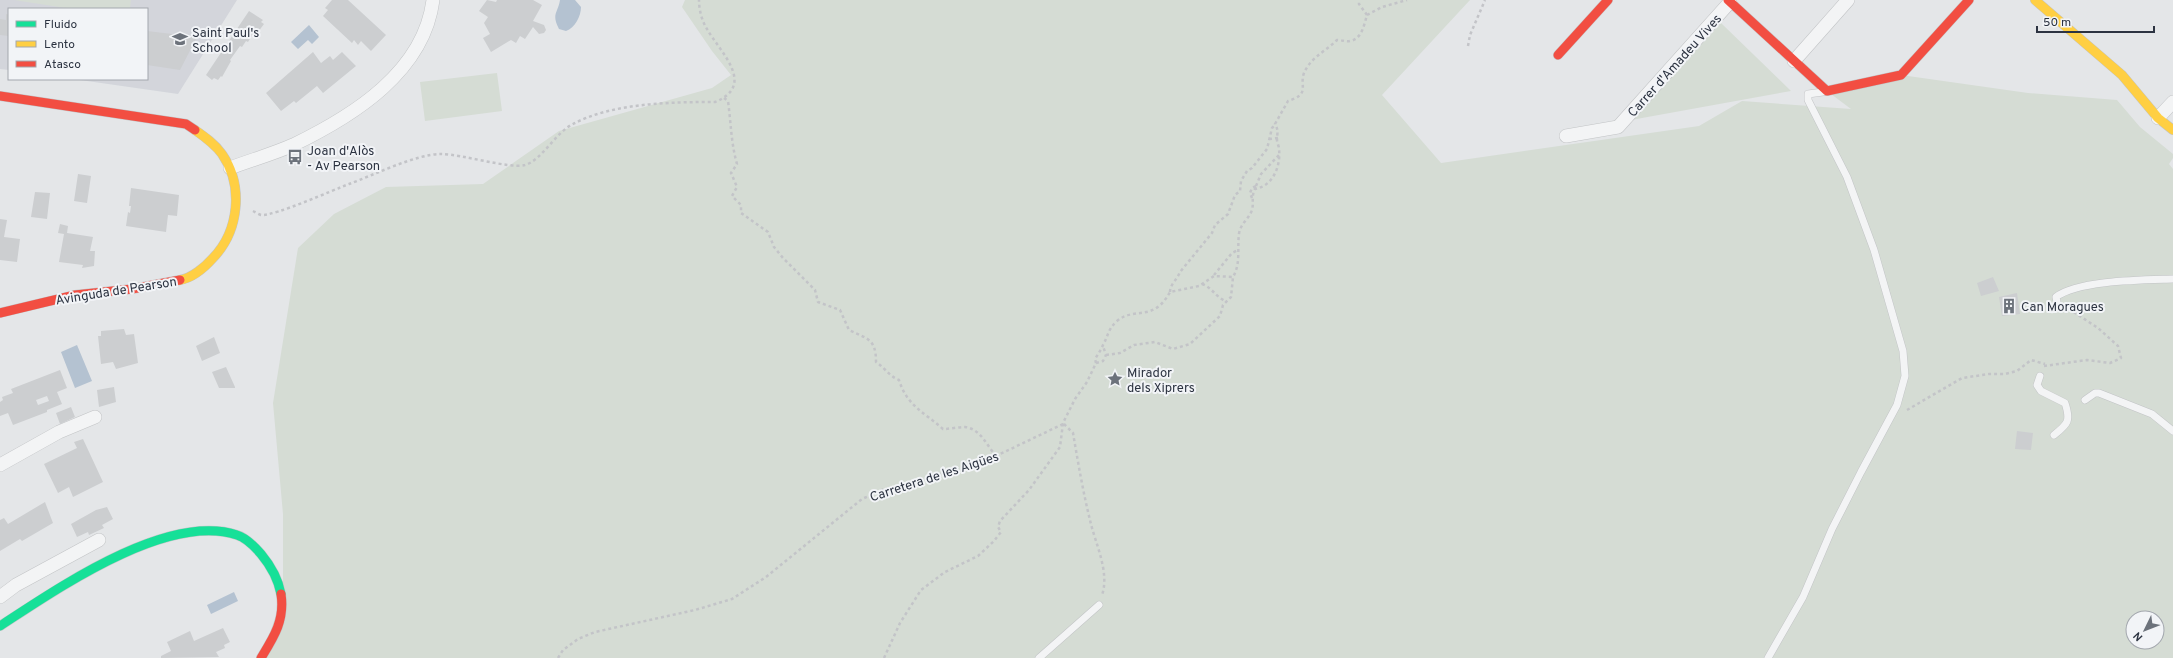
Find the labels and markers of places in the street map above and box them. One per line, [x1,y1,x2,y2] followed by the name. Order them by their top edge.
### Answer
[192,26,259,57] place label: Saint Paul's School
[171,30,189,48] school or university icon: Saint Paul's School
[307,144,380,175] place label: Joan d'Alòs - Av Pearson
[286,148,304,166] bus stop icon: Joan d'Alòs - Av Pearson
[2000,297,2018,315] building icon: Can Moragues
[2021,300,2104,316] place label: Can Moragues
[1127,366,1195,397] place label: Mirador dels Xiprers
[1106,370,1124,388] place icon: Mirador dels Xiprers

